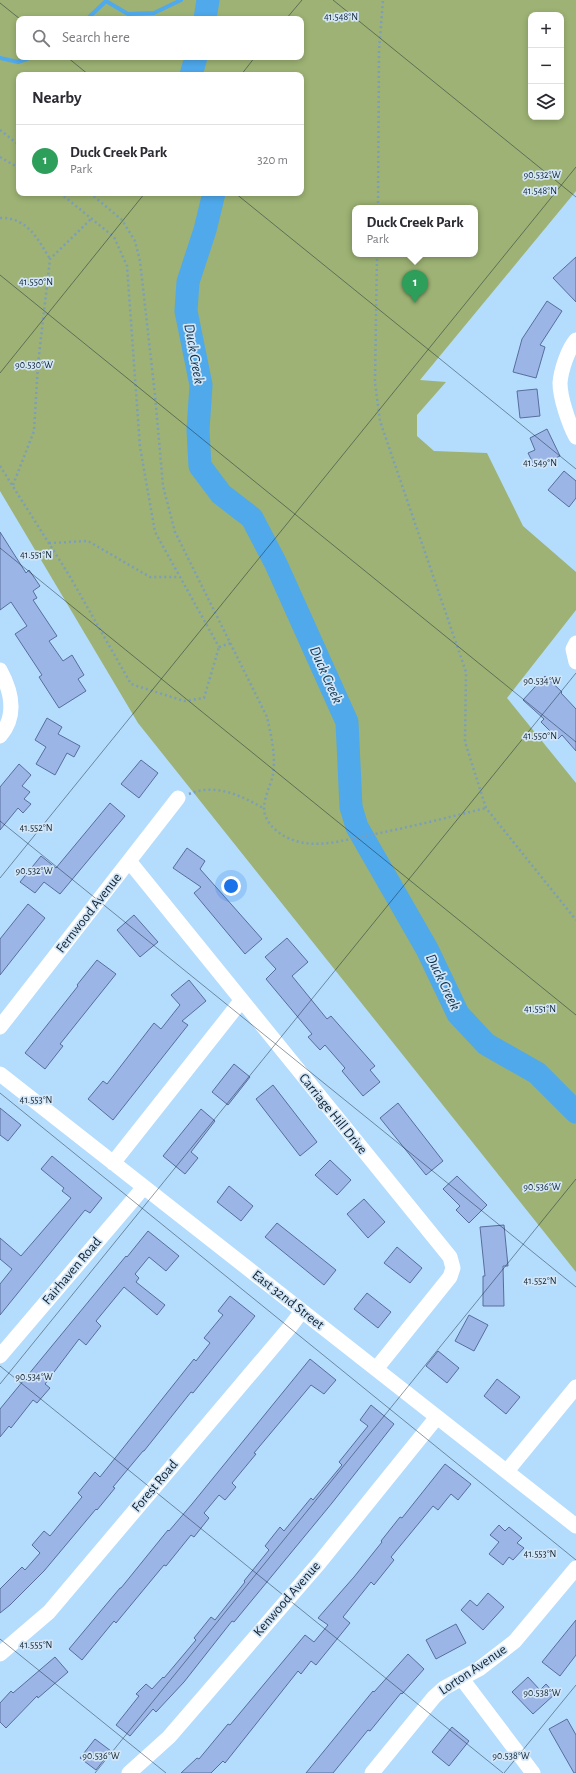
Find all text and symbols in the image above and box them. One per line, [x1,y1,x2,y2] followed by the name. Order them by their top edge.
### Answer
[324,12,358,22] text: 41.548°N
[528,12,564,120] map controls
[528,12,564,48] button: +
[16,16,304,60] search box
[30,27,52,49] icon: search
[62,30,130,45] text: Search here
[528,48,564,84] button: −
[528,84,564,120] button: layers
[32,89,82,106] text: Nearby
[70,145,167,160] text: Duck Creek Park
[43,154,47,167] text: 1
[257,154,288,167] text: 320 m
[70,163,92,176] text: Park
[523,170,561,180] text: 90.532°W
[523,186,557,196] text: 41.548°N
[352,205,478,257] popup
[366,215,464,230] text: Duck Creek Park
[366,233,389,246] text: Park
[402,270,428,303] pin: 1
[19,277,53,287] text: 41.550°N
[181,323,207,385] water label: Duck Creek
[15,360,53,370] text: 90.530°W
[523,458,557,468] text: 41.549°N
[20,550,52,560] text: 41.551°N
[307,644,345,706] water label: Duck Creek
[523,676,561,686] text: 90.534°W
[523,731,557,741] text: 41.550°N
[19,823,53,833] text: 41.552°N
[15,866,53,876] text: 90.532°W
[54,871,124,955] street label: Fernwood Avenue
[221,876,241,896] your location
[423,951,463,1013] water label: Duck Creek
[524,1004,556,1014] text: 41.551°N
[296,1071,370,1157] street label: Carriage Hill Drive
[20,1095,52,1105] text: 41.553°N
[523,1182,561,1192] text: 90.536°W
[40,1235,104,1307] street label: Fairhaven Road
[249,1268,327,1333] street label: East 32nd Street
[523,1276,557,1286] text: 41.552°N
[15,1372,53,1382] text: 90.534°W
[129,1457,181,1515] street label: Forest Road
[524,1549,556,1559] text: 41.553°N
[251,1559,323,1639] street label: Kenwood Avenue
[20,1640,52,1650] text: 41.555°N
[437,1642,509,1698] street label: Lorton Avenue
[523,1688,561,1698] text: 90.538°W
[82,1751,120,1761] text: 90.536°W
[492,1751,530,1761] text: 90.538°W

